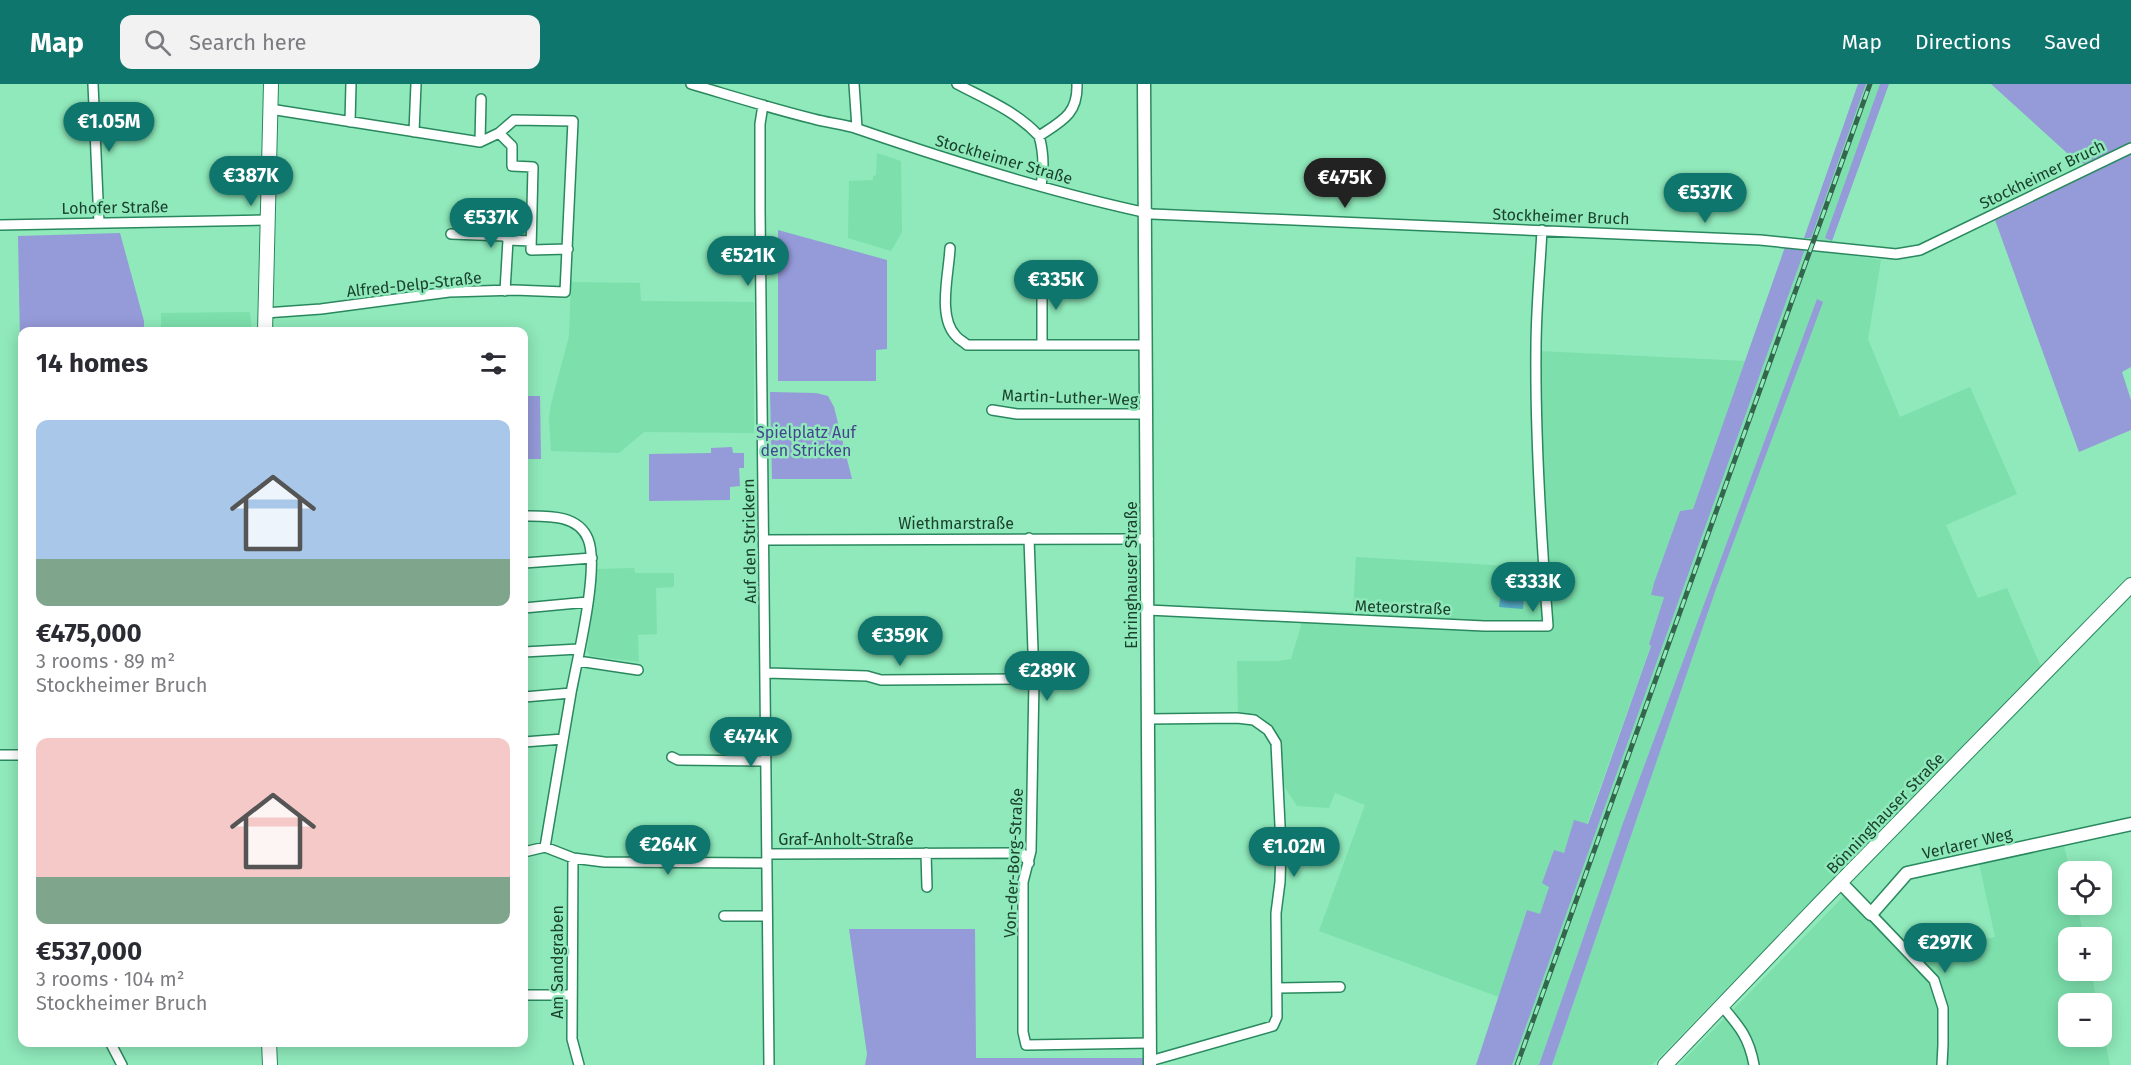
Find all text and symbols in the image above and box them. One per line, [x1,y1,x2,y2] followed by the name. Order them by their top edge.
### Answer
[120,15,540,69] search box
[30,26,84,59] text: Map
[141,26,174,59] icon: search
[189,29,307,56] text: Search here
[1842,29,1882,55] text: Map
[1915,29,2011,55] text: Directions
[2044,29,2101,55] text: Saved
[60,102,158,153] pin: €1.05M
[77,109,141,133] text: €1.05M
[933,131,1075,188] street label: Stockheimer Straße
[1976,136,2108,213] street label: Stockheimer Bruch
[209,156,293,207] pin: €387K
[1303,158,1387,209] pin: €475K
[223,163,279,187] text: €387K
[1318,165,1372,189] text: €475K
[1663,173,1747,224] pin: €537K
[1678,180,1732,204] text: €537K
[61,197,169,218] street label: Lohofer Straße
[449,198,533,249] pin: €537K
[464,205,518,229] text: €537K
[1492,205,1630,228] street label: Stockheimer Bruch
[706,236,790,287] pin: €521K
[721,243,775,267] text: €521K
[1014,260,1098,311] pin: €335K
[1028,267,1084,291] text: €335K
[346,268,483,301] street label: Alfred-Delp-Straße
[477,347,510,380] icon: filters
[36,348,148,379] text: 14 homes
[1001,386,1139,409] street label: Martin-Luther-Weg
[756,423,858,460] park label: Spielplatz Auf den Stricken
[219,459,327,567] icon: home
[739,478,760,604] street label: Auf den Strickern
[1122,501,1141,649] street label: Ehringhauser Straße
[898,514,1014,533] street label: Wiethmarstraße
[1491,562,1575,613] pin: €333K
[1505,569,1561,593] text: €333K
[1354,596,1452,619] street label: Meteorstraße
[858,616,942,667] pin: €359K
[36,618,142,649] text: €475,000
[872,623,928,647] text: €359K
[36,649,175,673] text: 3 rooms · 89 m²
[1005,651,1089,702] pin: €289K
[1018,658,1076,682] text: €289K
[36,673,207,697] text: Stockheimer Bruch
[709,717,793,768] pin: €474K
[724,724,778,748] text: €474K
[1823,749,1948,878] street label: Bönninghauser Straße
[219,777,327,885] icon: home
[1000,788,1027,938] street label: Von-der-Borg-Straße
[1920,824,2015,863] street label: Verlarer Weg
[626,825,710,876] pin: €264K
[1245,827,1343,878] pin: €1.02M
[778,830,914,849] street label: Graf-Anholt-Straße
[639,832,697,856] text: €264K
[1263,834,1325,858] text: €1.02M
[2058,861,2112,1047] map controls
[2058,861,2112,915] button: locate
[548,905,567,1019] street label: Am Sandgraben
[1903,923,1987,974] pin: €297K
[2058,927,2112,981] button: +
[1918,930,1972,954] text: €297K
[36,936,142,967] text: €537,000
[36,967,184,991] text: 3 rooms · 104 m²
[36,991,207,1015] text: Stockheimer Bruch
[2058,993,2112,1047] button: −

